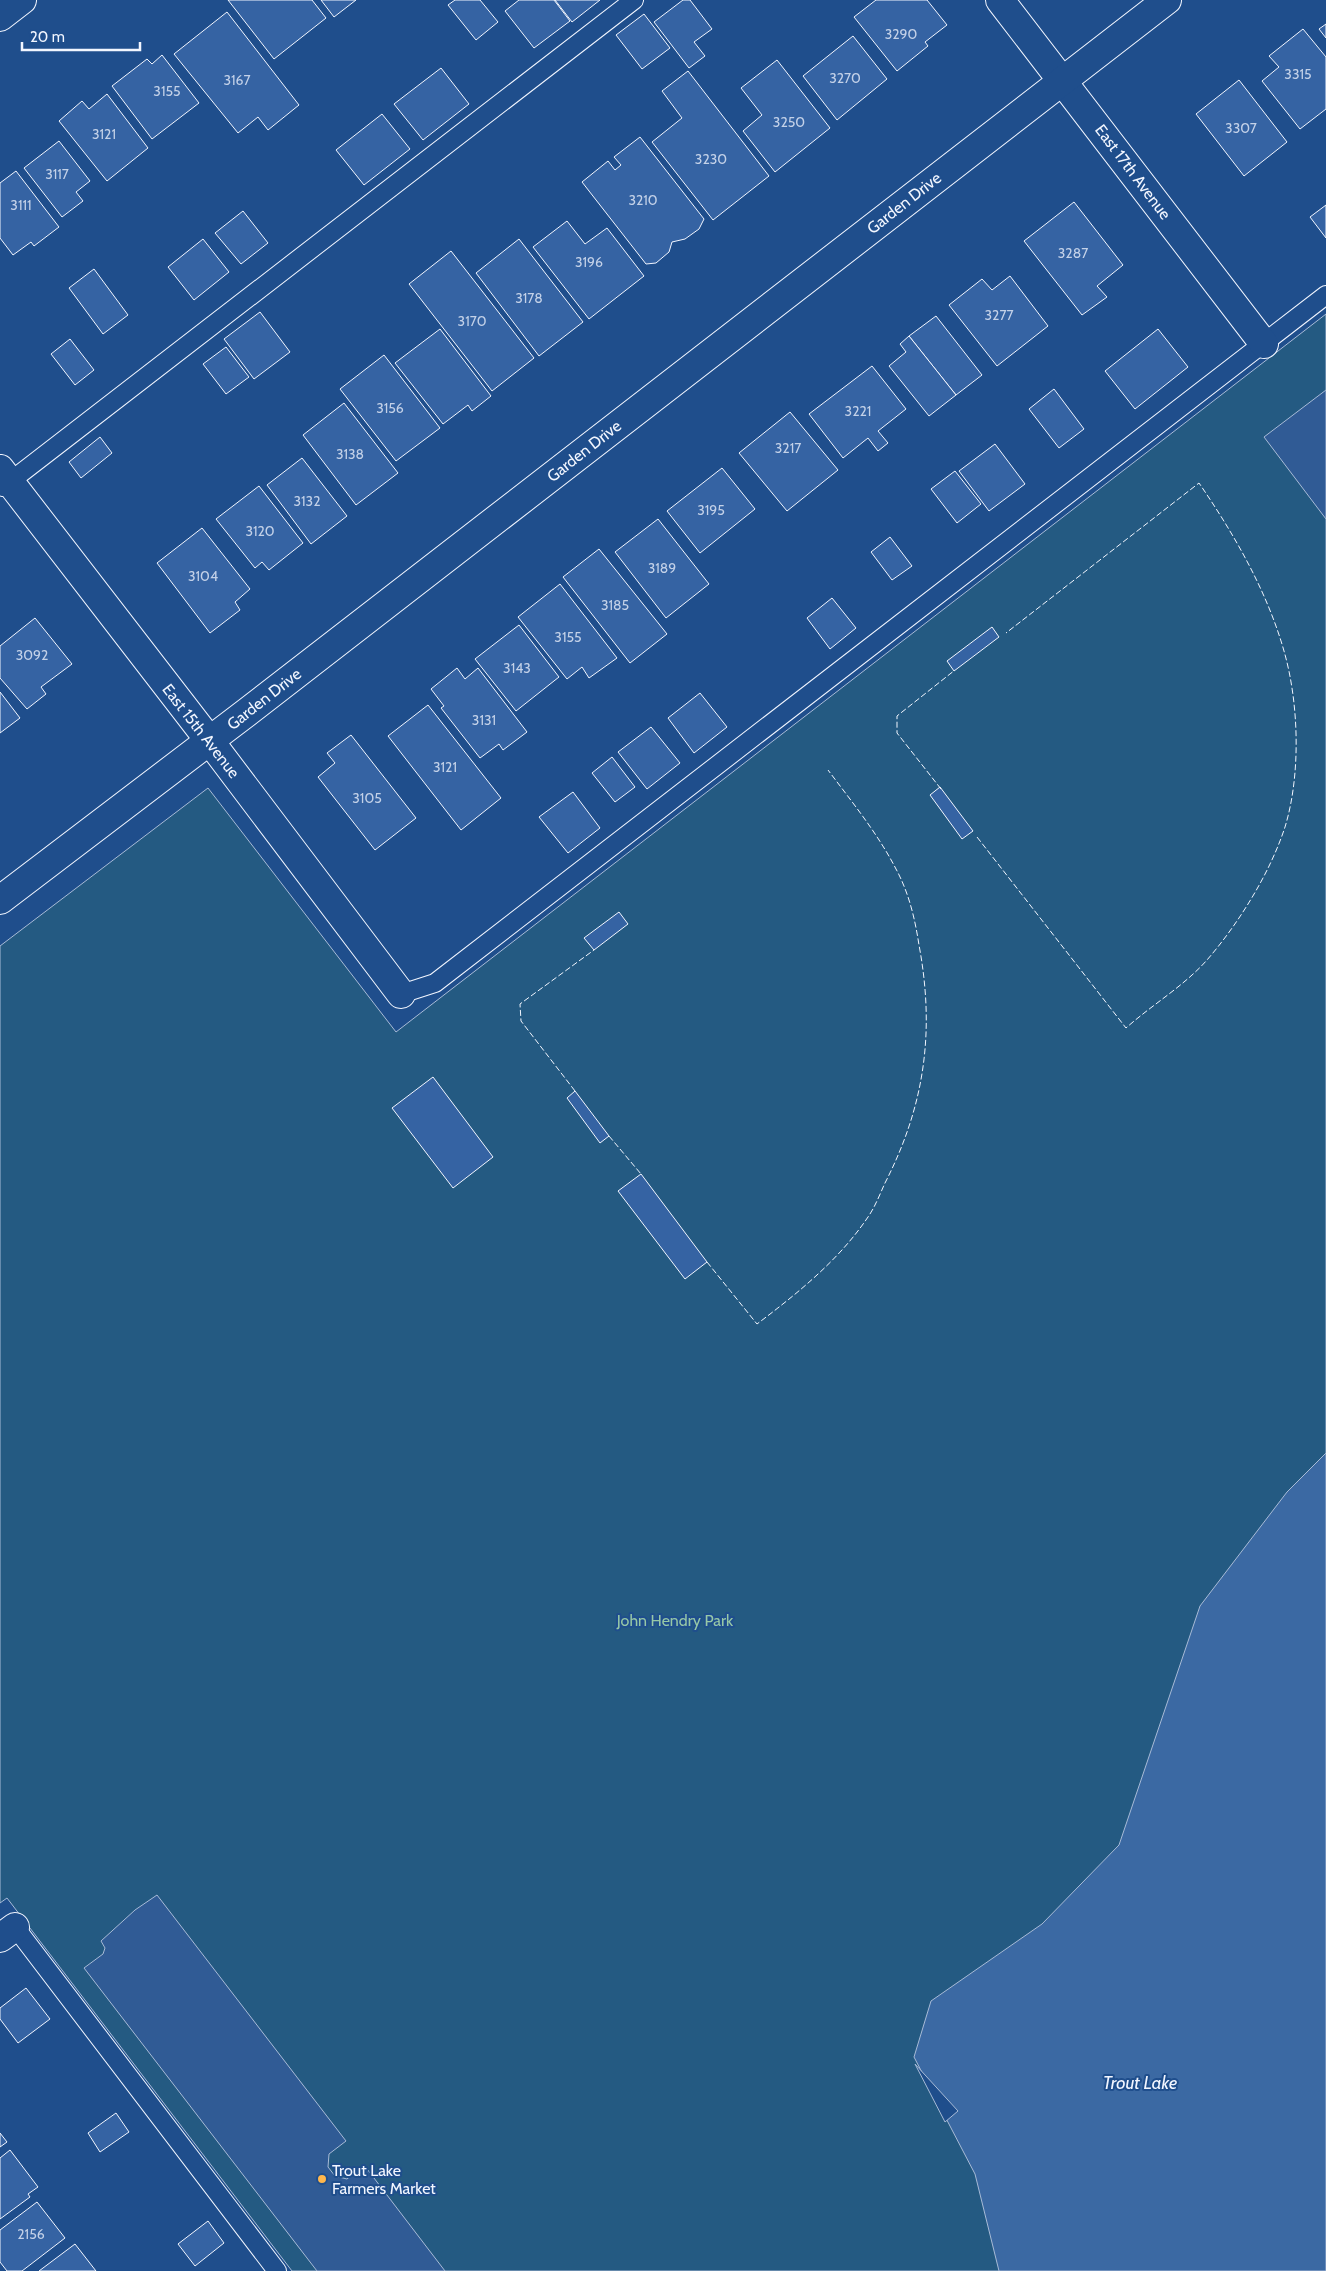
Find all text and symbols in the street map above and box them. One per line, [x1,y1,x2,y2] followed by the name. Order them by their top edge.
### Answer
[22,20,140,52] scale bar
[885,25,918,43] house number: 3290
[30,28,65,46] text: 20 m
[1284,65,1312,83] house number: 3315
[829,69,861,87] house number: 3270
[223,71,251,89] house number: 3167
[153,82,181,100] house number: 3155
[773,113,805,131] house number: 3250
[1225,119,1257,137] house number: 3307
[1091,121,1175,223] street label: East 17th Avenue
[92,125,116,143] house number: 3121
[695,150,727,168] house number: 3230
[45,165,69,183] house number: 3117
[863,168,945,238] street label: Garden Drive
[628,191,658,209] house number: 3210
[10,196,32,214] house number: 3111
[1058,244,1088,262] house number: 3287
[575,253,603,271] house number: 3196
[515,289,543,307] house number: 3178
[985,306,1014,324] house number: 3277
[458,312,487,330] house number: 3170
[376,399,404,417] house number: 3156
[845,402,871,420] house number: 3221
[543,416,625,486] street label: Garden Drive
[775,439,801,457] house number: 3217
[336,445,364,463] house number: 3138
[293,492,321,510] house number: 3132
[697,501,725,519] house number: 3195
[245,522,275,540] house number: 3120
[648,559,676,577] house number: 3189
[188,567,218,585] house number: 3104
[601,596,629,614] house number: 3185
[554,628,582,646] house number: 3155
[16,646,48,664] house number: 3092
[503,659,531,677] house number: 3143
[223,664,305,734] street label: Garden Drive
[158,680,244,782] street label: East 15th Avenue
[472,711,496,729] house number: 3131
[433,758,457,776] house number: 3121
[352,789,382,807] house number: 3105
[616,1611,734,1630] park label: John Hendry Park
[1103,2072,1177,2094] water label: Trout Lake
[332,2161,436,2198] place label: Trout Lake Farmers Market
[316,2173,328,2185] marker: Trout Lake Farmers Market
[17,2225,45,2243] house number: 2156

